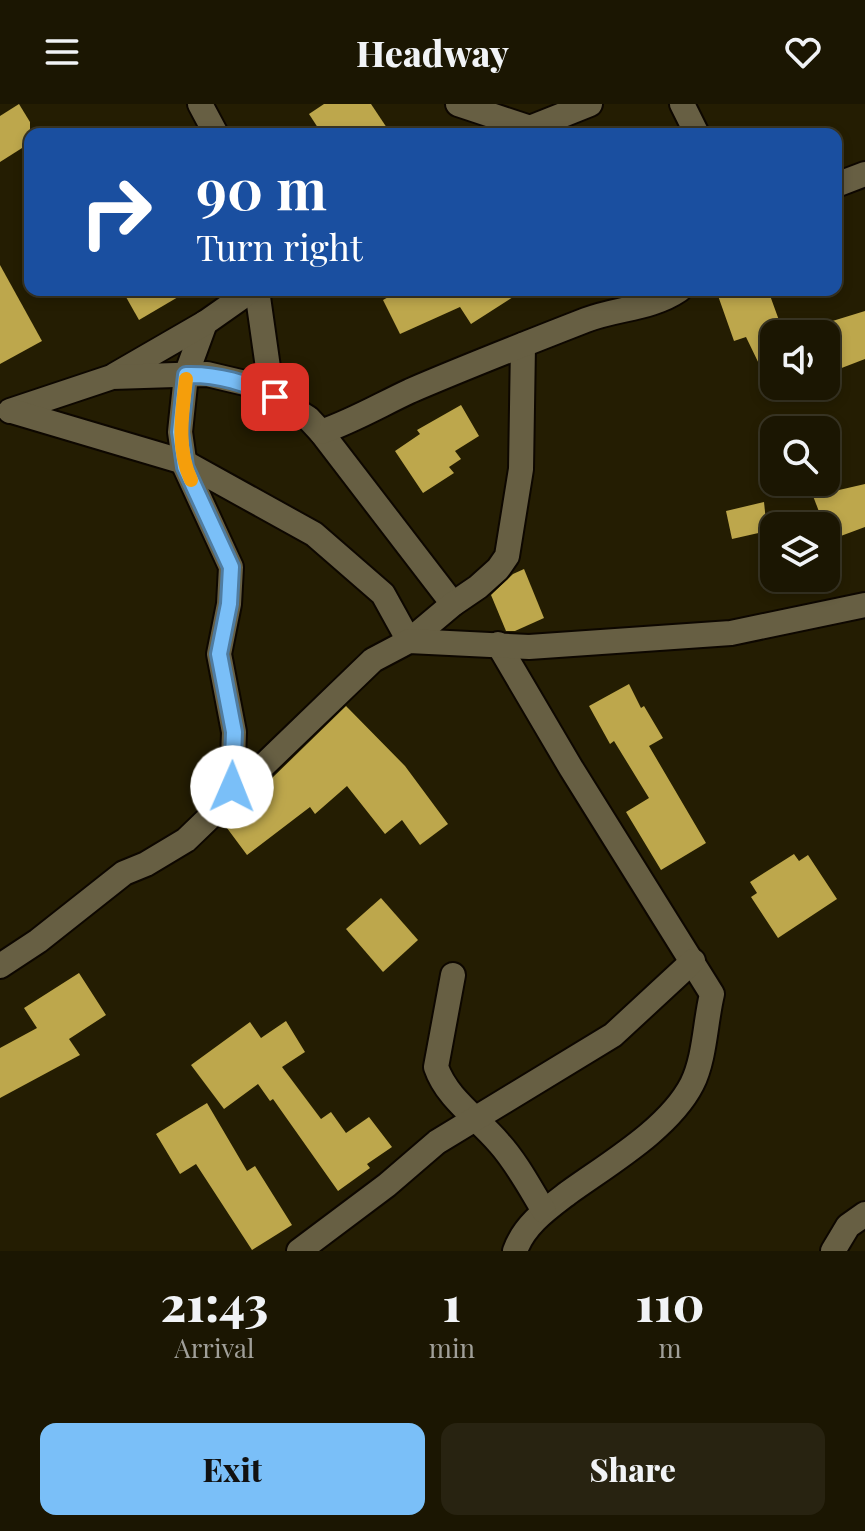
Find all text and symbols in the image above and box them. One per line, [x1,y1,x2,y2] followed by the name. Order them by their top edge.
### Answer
[356,28,509,76] text: Headway
[40,30,84,74] icon: menu
[781,30,825,74] icon: heart
[196,150,327,225] text: 90 m
[64,160,168,264] icon: right
[196,222,363,270] text: Turn right
[760,320,840,592] map controls
[760,320,840,400] button: sound
[241,363,309,431] pin
[253,375,297,419] icon: arrive
[760,416,840,496] button: search
[760,512,840,592] button: layers
[190,745,274,829] position arrow
[161,1270,268,1334] text: 21:43
[443,1270,461,1334] text: 1
[636,1270,704,1334] text: 110
[174,1330,254,1365] text: Arrival
[429,1330,475,1365] text: min
[658,1330,682,1365] text: m
[40,1423,425,1515] button: Exit
[441,1423,825,1515] button: Share

